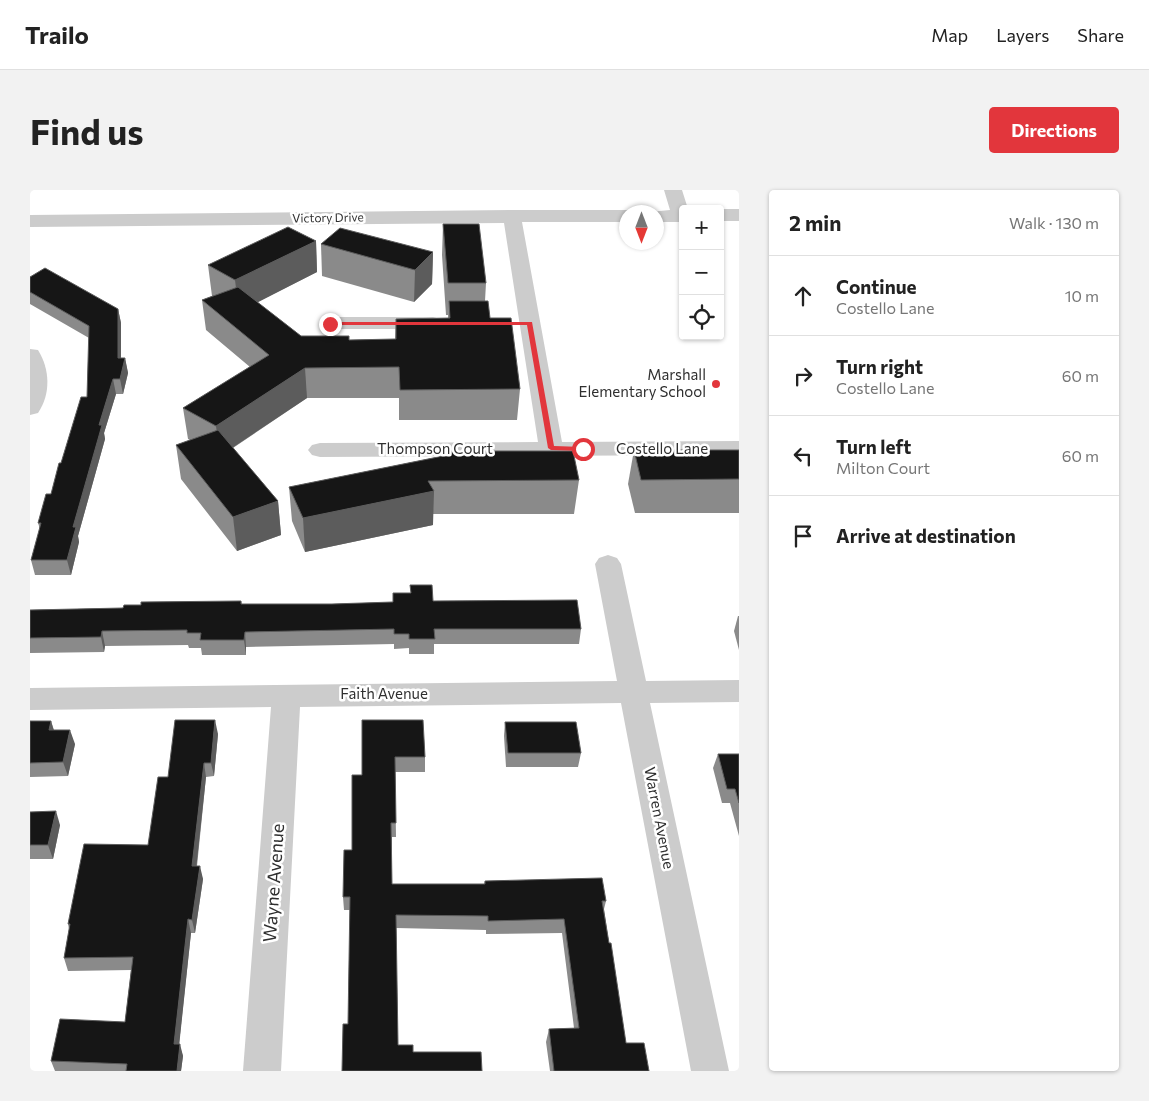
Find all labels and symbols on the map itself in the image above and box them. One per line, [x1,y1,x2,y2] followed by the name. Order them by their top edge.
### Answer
[619,205,664,250] north arrow
[292,209,364,225] street label: Victory Drive
[319,313,342,336] route end
[579,365,706,400] place label: Marshall Elementary School
[710,378,722,390] marker: Marshall Elementary School
[572,438,595,461] route start
[377,439,493,457] street label: Thompson Court
[616,439,708,457] street label: Costello Lane
[340,684,428,702] street label: Faith Avenue
[641,765,679,870] street label: Warren Avenue
[258,823,288,943] street label: Wayne Avenue

